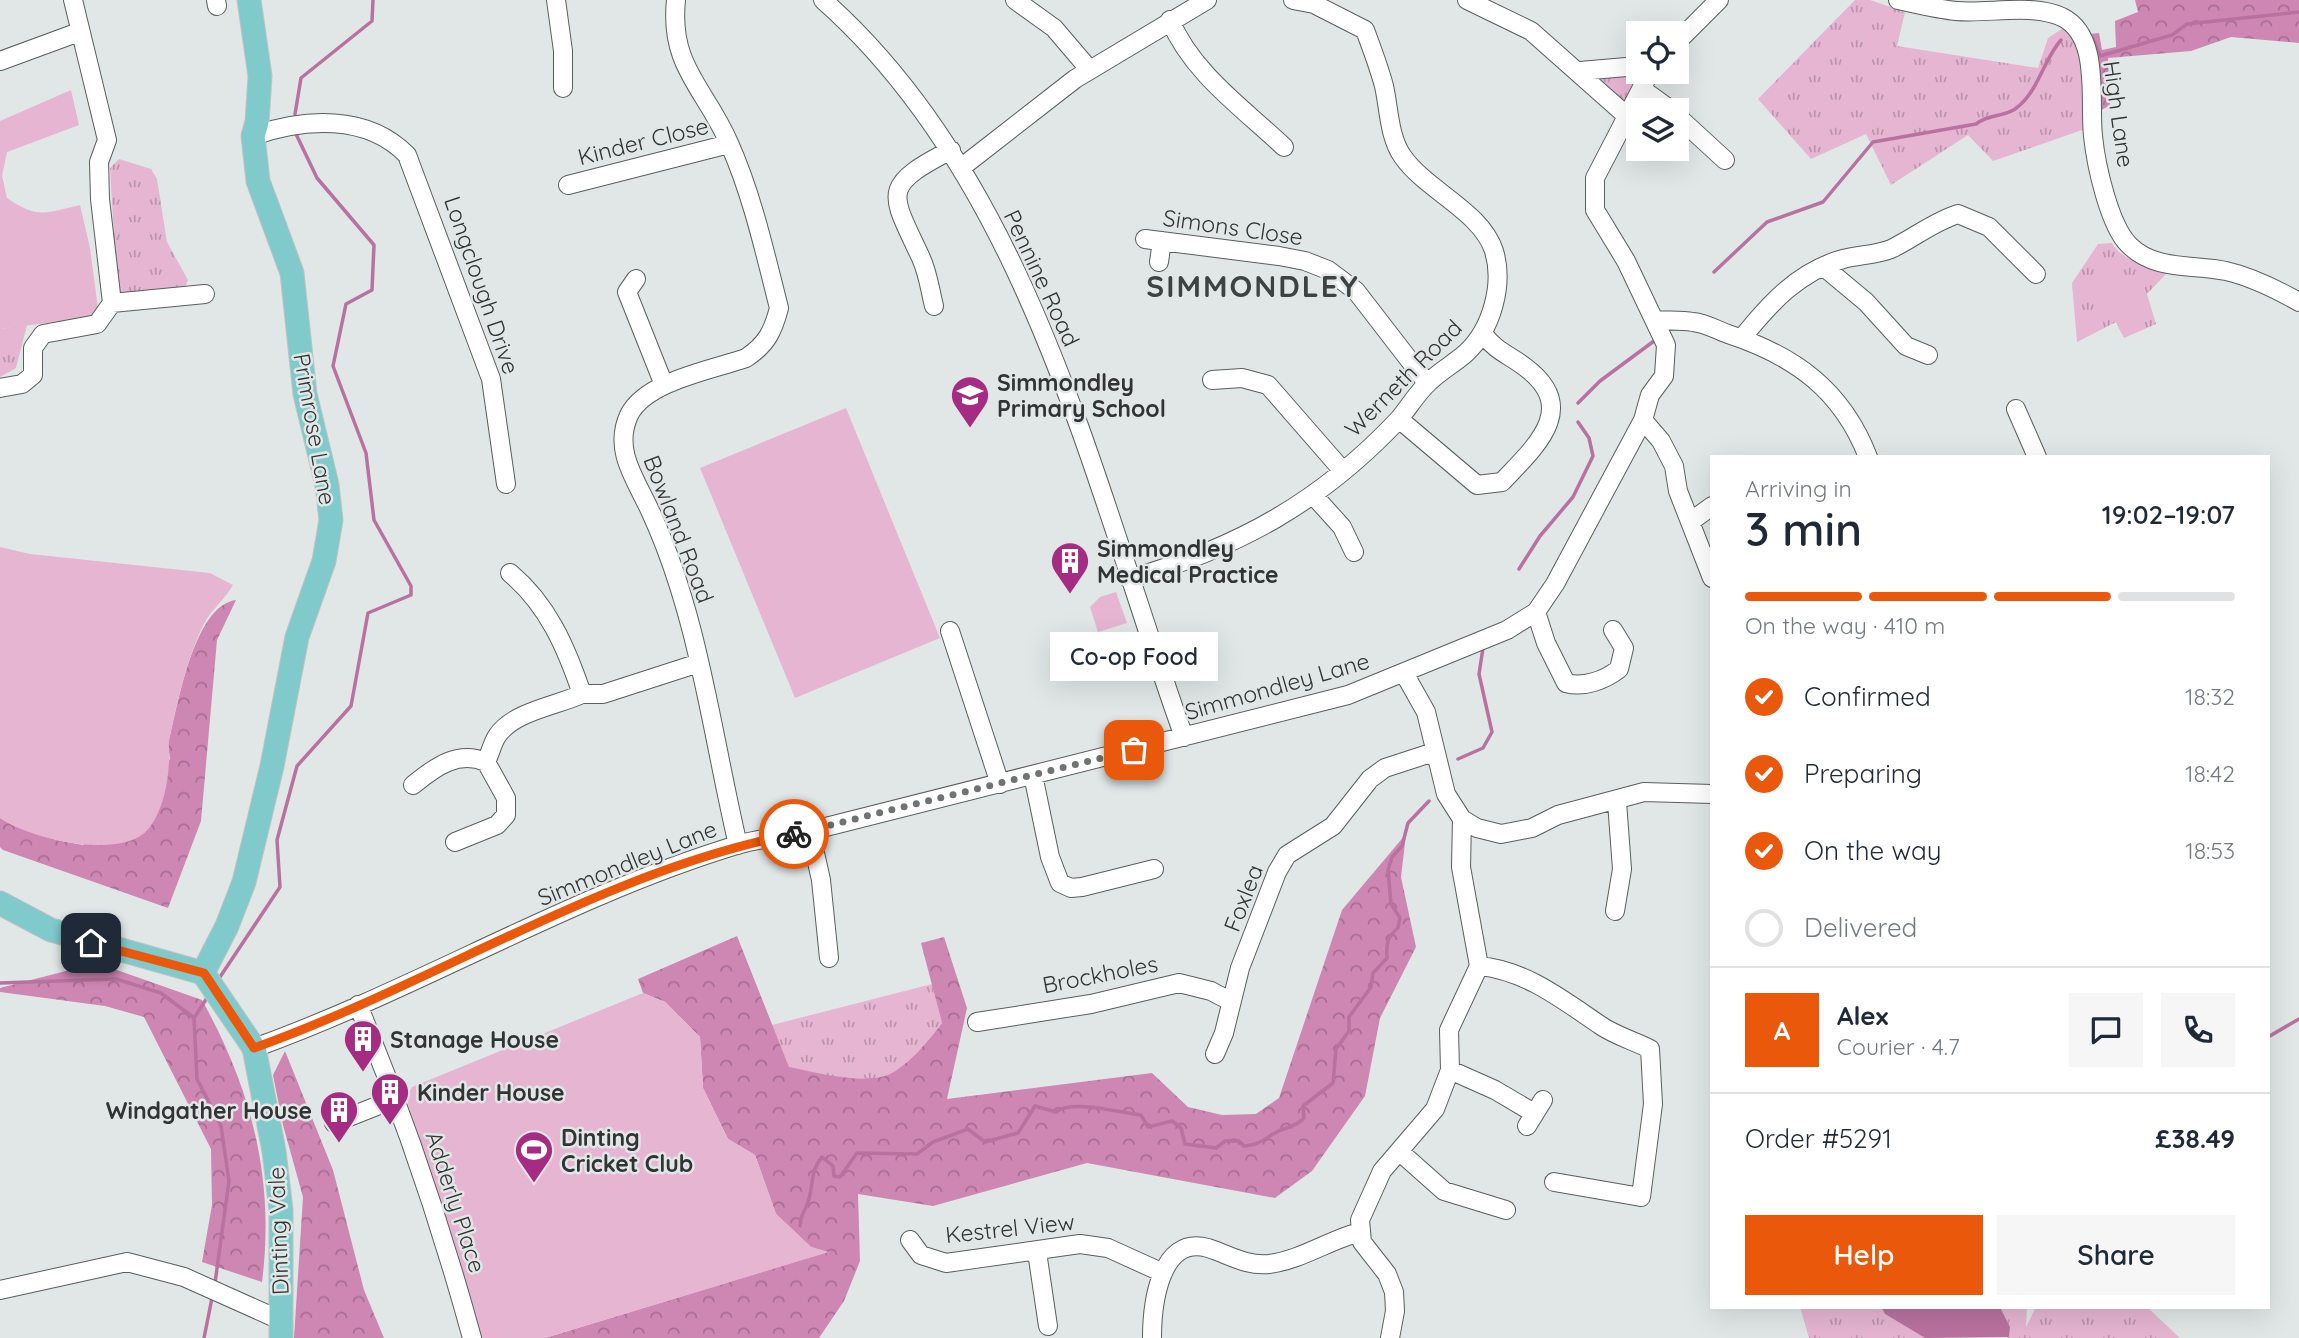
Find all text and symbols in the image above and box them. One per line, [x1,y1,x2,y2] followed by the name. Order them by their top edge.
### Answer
[1626,21,1689,161] map controls
[1626,21,1689,84] button: locate
[2097,59,2141,169] street label: High Lane
[1626,98,1689,161] button: layers
[575,111,711,171] street label: Kinder Close
[438,192,526,378] street label: Longclough Drive
[1161,203,1305,251] street label: Simons Close
[998,205,1086,351] street label: Pennine Road
[1146,267,1360,305] district label: SIMMONDLEY
[1338,313,1468,443] street label: Werneth Road
[287,351,343,507] street label: Primrose Lane
[997,368,1166,423] place label: Simmondley Primary School
[949,374,991,429] school or university icon: Simmondley Primary School
[638,451,720,607] street label: Bowland Road
[1745,474,1852,503] text: Arriving in
[2102,498,2235,531] text: 19:02–19:07
[1745,500,1862,558] text: 3 min
[1097,534,1279,589] place label: Simmondley Medical Practice
[1049,540,1091,595] building icon: Simmondley Medical Practice
[1745,611,1945,640] text: On the way · 410 m
[1050,631,1218,680] callout: Co-op Food
[1070,642,1198,671] text: Co-op Food
[1181,646,1373,726] street label: Simmondley Lane
[1745,678,1783,716] icon: check
[1804,680,1931,713] text: Confirmed
[2185,682,2235,711] text: 18:32
[1104,720,1164,780] pin
[1115,731,1153,769] icon: bag
[1745,755,1783,793] icon: check
[1804,757,1922,790] text: Preparing
[2185,759,2235,788] text: 18:42
[759,799,829,869] courier
[533,814,721,912] street label: Simmondley Lane
[775,815,813,853] icon: bike
[1745,832,1783,870] icon: check
[1804,834,1942,867] text: On the way
[2185,836,2235,865] text: 18:53
[1217,860,1269,936] street label: Foxlea
[1804,911,1917,944] text: Delivered
[61,913,121,973] pin
[72,924,110,962] icon: home
[1040,949,1160,999] street label: Brockholes
[2069,993,2143,1067] button: chat
[2161,993,2235,1067] button: phone
[1837,999,1888,1032] text: Alex
[1774,1014,1790,1047] text: A
[342,1018,384,1073] building icon: Stanage House
[390,1025,559,1054] place label: Stanage House
[1837,1032,1960,1061] text: Courier · 4.7
[369,1071,411,1126] building icon: Kinder House
[417,1078,565,1107] place label: Kinder House
[318,1089,360,1144] building icon: Windgather House
[106,1096,312,1125] place label: Windgather House
[1745,1122,1892,1155] text: Order #5291
[2155,1122,2235,1155] text: £38.49
[561,1123,693,1178] place label: Dinting Cricket Club
[420,1128,492,1276] street label: Adderly Place
[513,1129,555,1184] sports icon: Dinting Cricket Club
[261,1166,295,1296] street label: Dinting Vale
[944,1207,1076,1249] street label: Kestrel View
[1745,1215,1983,1295] button: Help
[1997,1215,2235,1295] button: Share

